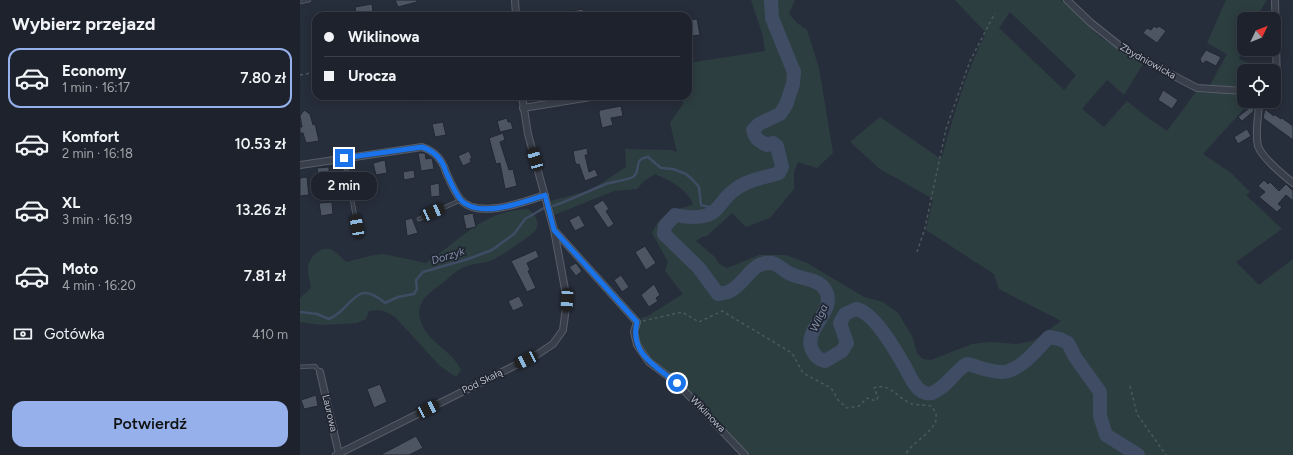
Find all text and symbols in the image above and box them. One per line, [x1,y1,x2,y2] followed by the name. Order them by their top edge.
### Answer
[1237,12,1281,56] north arrow
[1237,12,1281,108] map controls
[12,13,155,35] text: Wybierz przejazd
[348,28,420,46] text: Wiklinowa
[1118,40,1178,82] street label: Zbydniowicka
[14,60,50,96] icon: car
[62,62,127,80] text: Economy
[1237,64,1281,108] button: locate
[348,67,396,85] text: Urocza
[240,69,286,87] text: 7.80 zł
[62,80,130,95] text: 1 min · 16:17
[14,126,50,162] icon: car
[62,128,119,146] text: Komfort
[235,135,286,153] text: 10.53 zł
[62,146,133,161] text: 2 min · 16:18
[526,146,544,172] car
[335,149,353,167] route end
[311,172,377,200] callout: 2 min
[328,178,360,193] text: 2 min
[14,192,50,228] icon: car
[62,194,80,212] text: XL
[236,201,286,219] text: 13.26 zł
[420,202,446,222] car
[62,212,132,227] text: 3 min · 16:19
[349,213,365,239] car
[430,244,467,267] water label: Dorzyk
[14,258,50,294] icon: car
[62,260,98,278] text: Moto
[244,267,286,285] text: 7.81 zł
[62,278,136,293] text: 4 min · 16:20
[560,288,574,312] car
[807,302,831,334] water label: Wilga
[12,323,34,345] icon: cash
[44,325,105,343] text: Gotówka
[252,327,288,342] text: 410 m
[513,349,539,371] car
[460,366,504,396] street label: Pod Skałą
[668,374,686,392] route start
[319,393,341,433] street label: Laurowa
[688,393,728,435] street label: Wiklinowa
[415,398,441,420] car
[12,401,288,447] button: Potwierdź

